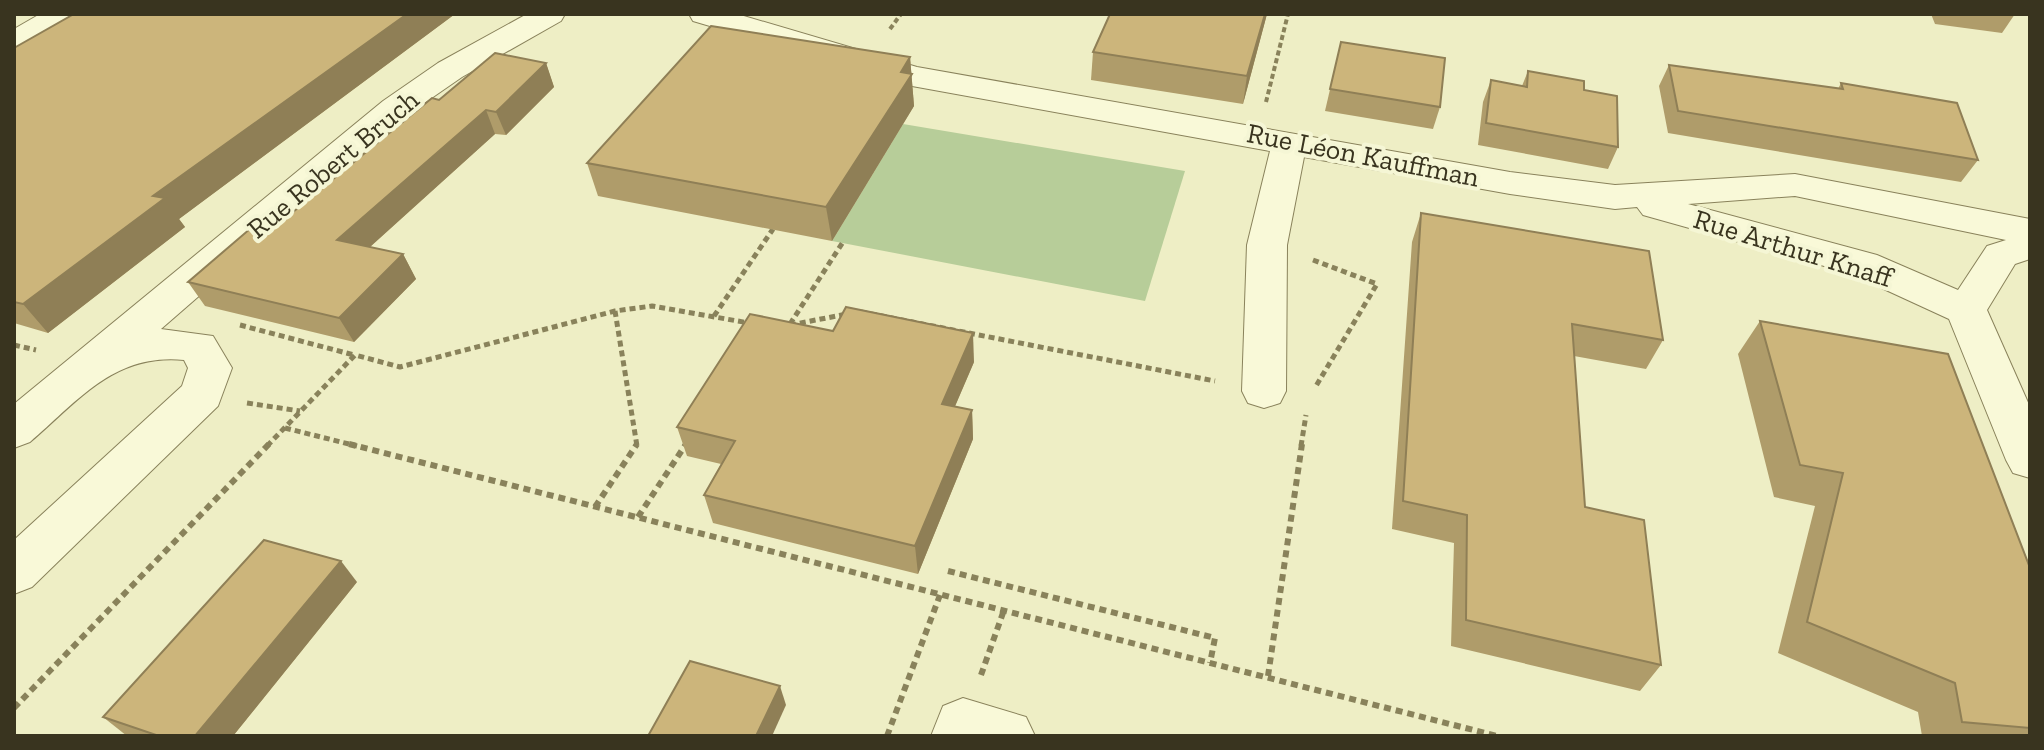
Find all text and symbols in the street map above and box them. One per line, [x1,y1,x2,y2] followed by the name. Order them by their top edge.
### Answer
[241,83,426,245] street label: Rue Robert Bruch
[1244,116,1482,194] street label: Rue Léon Kauffman
[1690,202,1898,294] street label: Rue Arthur Knaff

